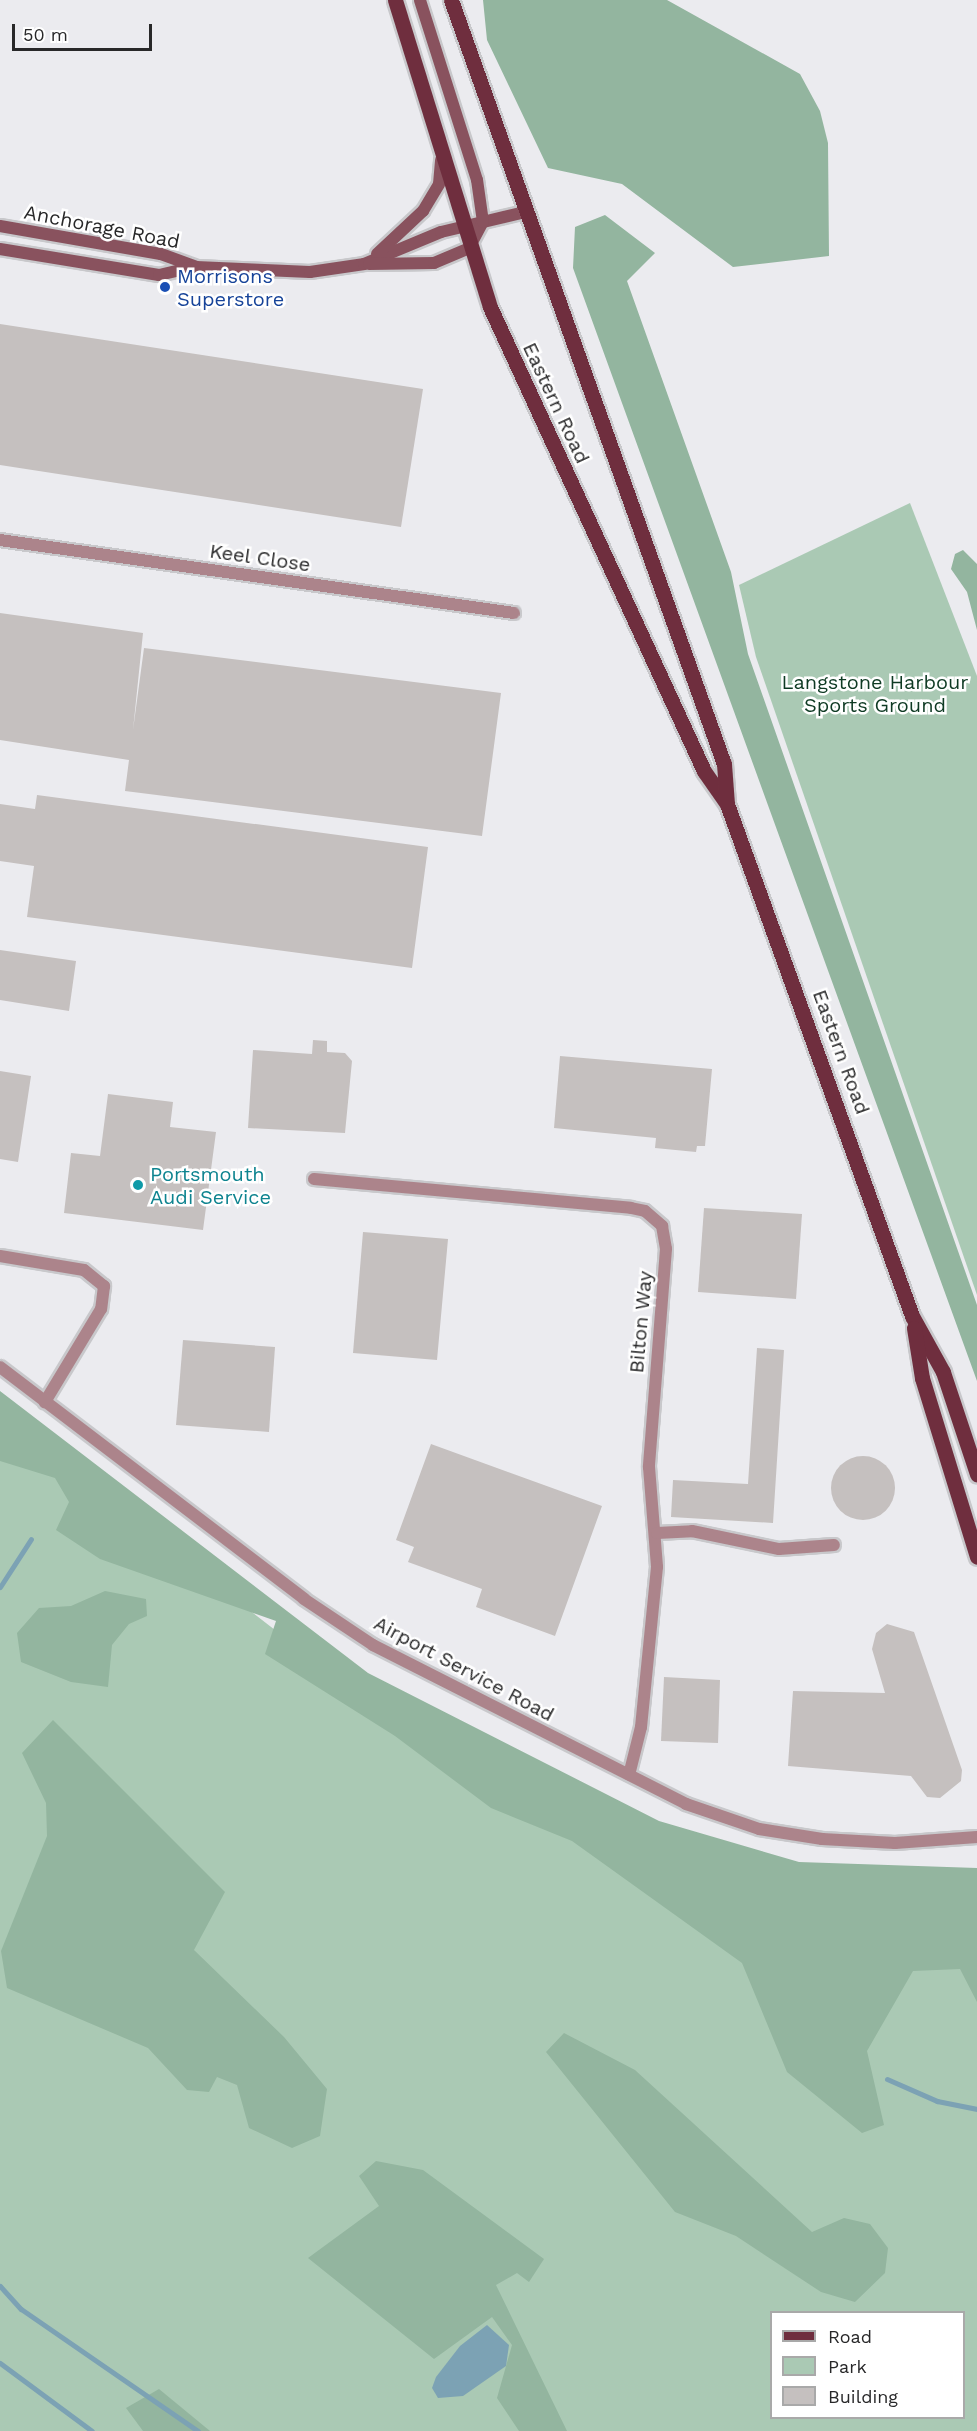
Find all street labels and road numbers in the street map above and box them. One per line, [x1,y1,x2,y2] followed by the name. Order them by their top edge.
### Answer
[22,200,182,254] street label: Anchorage Road
[518,339,594,467] street label: Eastern Road
[208,539,312,577] street label: Keel Close
[807,986,875,1118] street label: Eastern Road
[625,1270,657,1374] street label: Bilton Way
[370,1611,558,1727] street label: Airport Service Road

